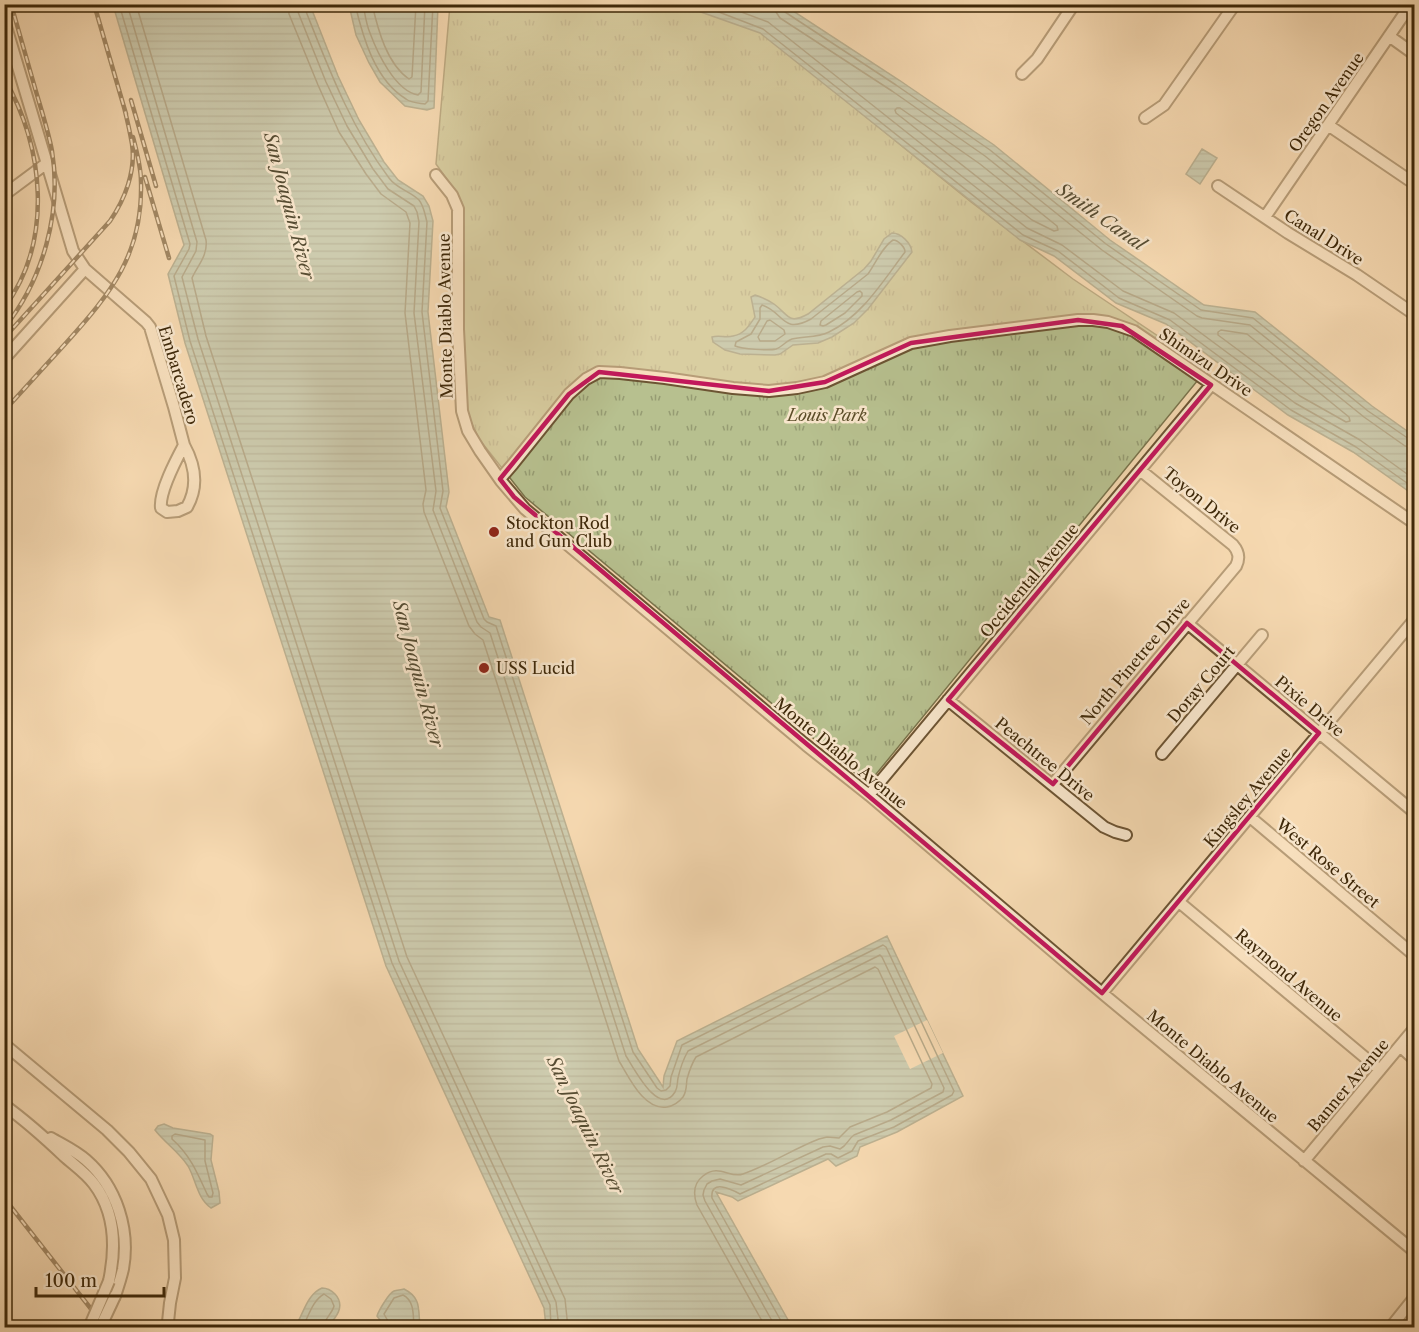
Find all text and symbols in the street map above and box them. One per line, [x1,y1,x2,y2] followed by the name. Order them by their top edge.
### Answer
[1284,48,1368,156] street label: Oregon Avenue
[259,129,320,283] water label: San Joaquin River
[1051,178,1152,257] water label: Smith Canal
[1281,205,1367,269] street label: Canal Drive
[434,233,456,399] street label: Monte Diablo Avenue
[154,323,204,427] street label: Embarcadero
[1156,323,1256,401] street label: Shimizu Drive
[785,405,867,425] park label: Louis Park
[1159,463,1245,537] street label: Toyon Drive
[506,513,612,551] place label: Stockton Rod and Gun Club
[975,519,1083,641] street label: Occidental Avenue
[487,525,501,539] marker: Stockton Rod and Gun Club
[1076,593,1194,729] street label: North Pinetree Drive
[388,597,449,751] water label: San Joaquin River
[1163,641,1239,727] street label: Doray Court
[496,658,575,678] place label: USS Lucid
[477,661,491,675] marker: USS Lucid
[1271,671,1349,741] street label: Pixie Drive
[770,693,912,813] street label: Monte Diablo Avenue
[991,713,1099,805] street label: Peachtree Drive
[1199,743,1295,851] street label: Kingsley Avenue
[1271,813,1384,912] street label: West Rose Street
[1231,924,1347,1026] street label: Raymond Avenue
[1143,1005,1283,1127] street label: Monte Diablo Avenue
[1303,1034,1393,1136] street label: Banner Avenue
[542,1051,629,1199] water label: San Joaquin River
[36,1260,164,1298] scale bar
[45,1270,97,1292] text: 100 m

